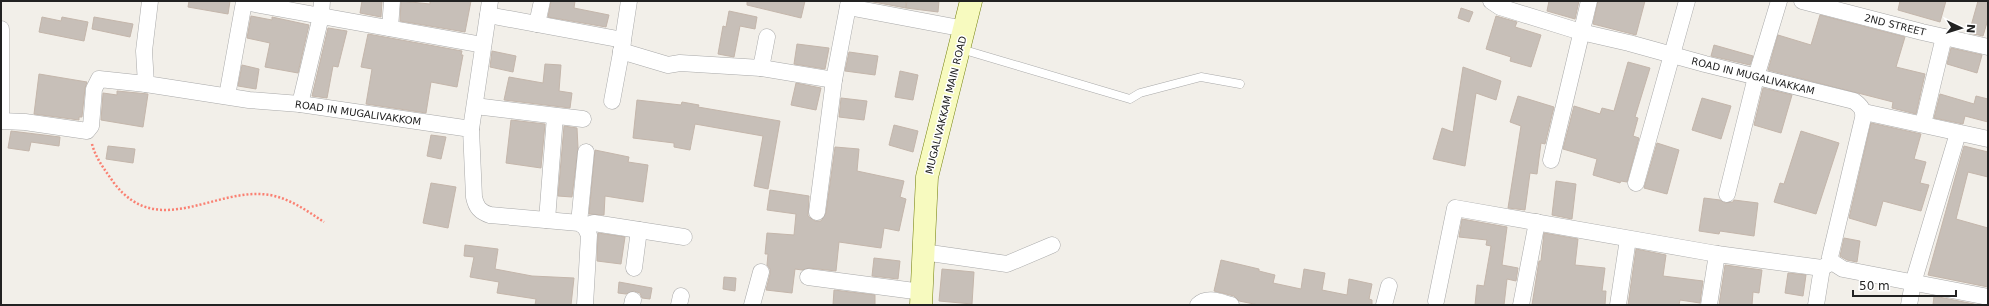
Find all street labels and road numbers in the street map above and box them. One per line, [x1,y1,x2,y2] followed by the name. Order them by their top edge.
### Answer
[1863,12,1928,38] street label: 2ND STREET
[923,35,969,175] street label: MUGALIVAKKAM MAIN ROAD
[1690,55,1816,97] street label: ROAD IN MUGALIVAKKAM
[294,99,422,127] street label: ROAD IN MUGALIVAKKOM

